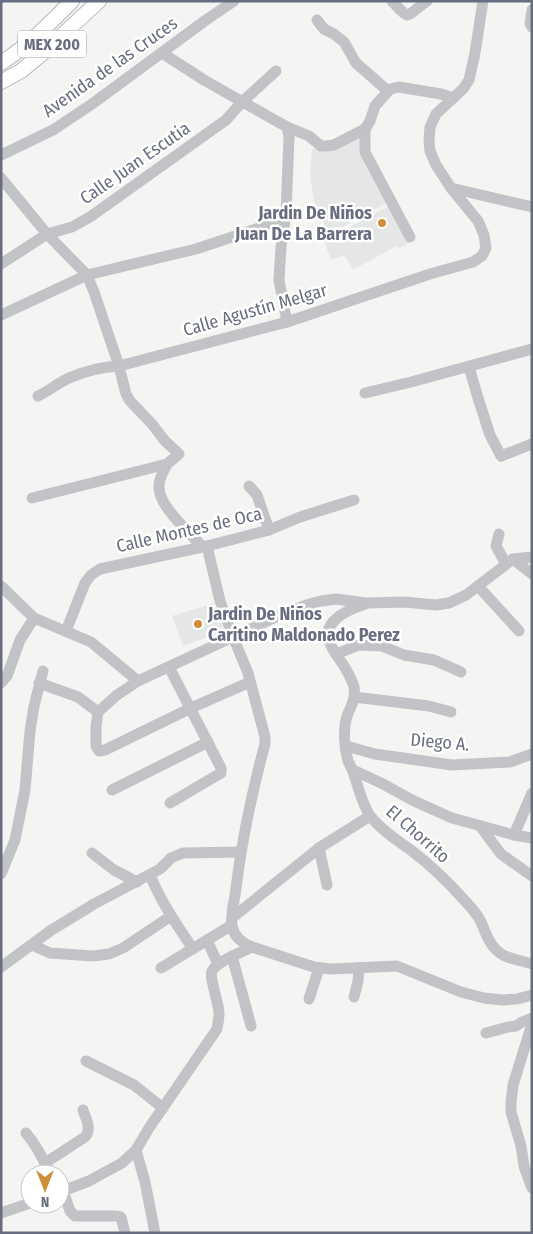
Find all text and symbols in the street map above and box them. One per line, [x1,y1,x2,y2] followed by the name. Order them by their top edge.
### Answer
[38,12,182,122] street label: Avenida de las Cruces
[18,31,86,58] road number: MEX 200
[76,117,194,209] street label: Calle Juan Escutia
[234,202,372,245] place label: Jardin De Niños Juan De La Barrera
[376,217,388,229] marker: Jardin De Niños Juan De La Barrera
[180,279,330,341] street label: Calle Agustín Melgar
[114,503,264,557] street label: Calle Montes de Oca
[207,603,400,646] place label: Jardin De Niños Caritino Maldonado Perez
[192,618,204,630] marker: Jardin De Niños Caritino Maldonado Perez
[410,728,471,756] street label: Diego A.
[382,800,454,868] street label: El Chorrito
[20,1164,70,1214] north arrow
[41,1193,49,1210] text: N

